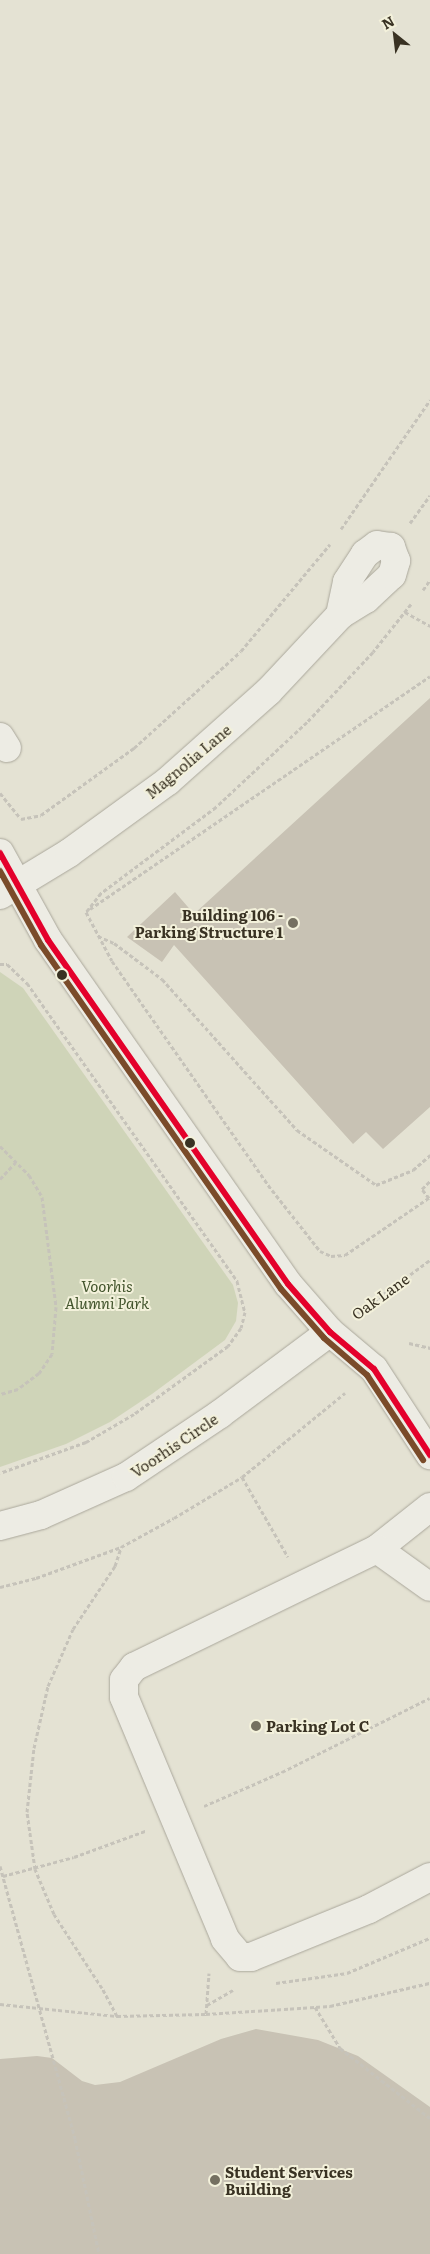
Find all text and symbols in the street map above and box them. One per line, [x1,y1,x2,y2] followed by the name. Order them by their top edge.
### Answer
[370,10,420,60] north arrow
[378,10,398,33] text: N
[142,720,234,802] street label: Magnolia Lane
[135,905,283,940] place label: Building 106 - Parking Structure 1
[287,917,299,929] marker: Building 106 - Parking Structure 1
[57,970,67,980] unlabelled marker
[185,1138,195,1148] unlabelled marker
[348,1269,412,1323] street label: Oak Lane
[65,1276,149,1311] park label: Voorhis Alumni Park
[127,1409,221,1481] street label: Voorhis Circle
[266,1717,369,1735] place label: Parking Lot C
[250,1720,262,1732] marker: Parking Lot C
[225,2162,353,2197] place label: Student Services Building
[209,2174,221,2186] marker: Student Services Building

